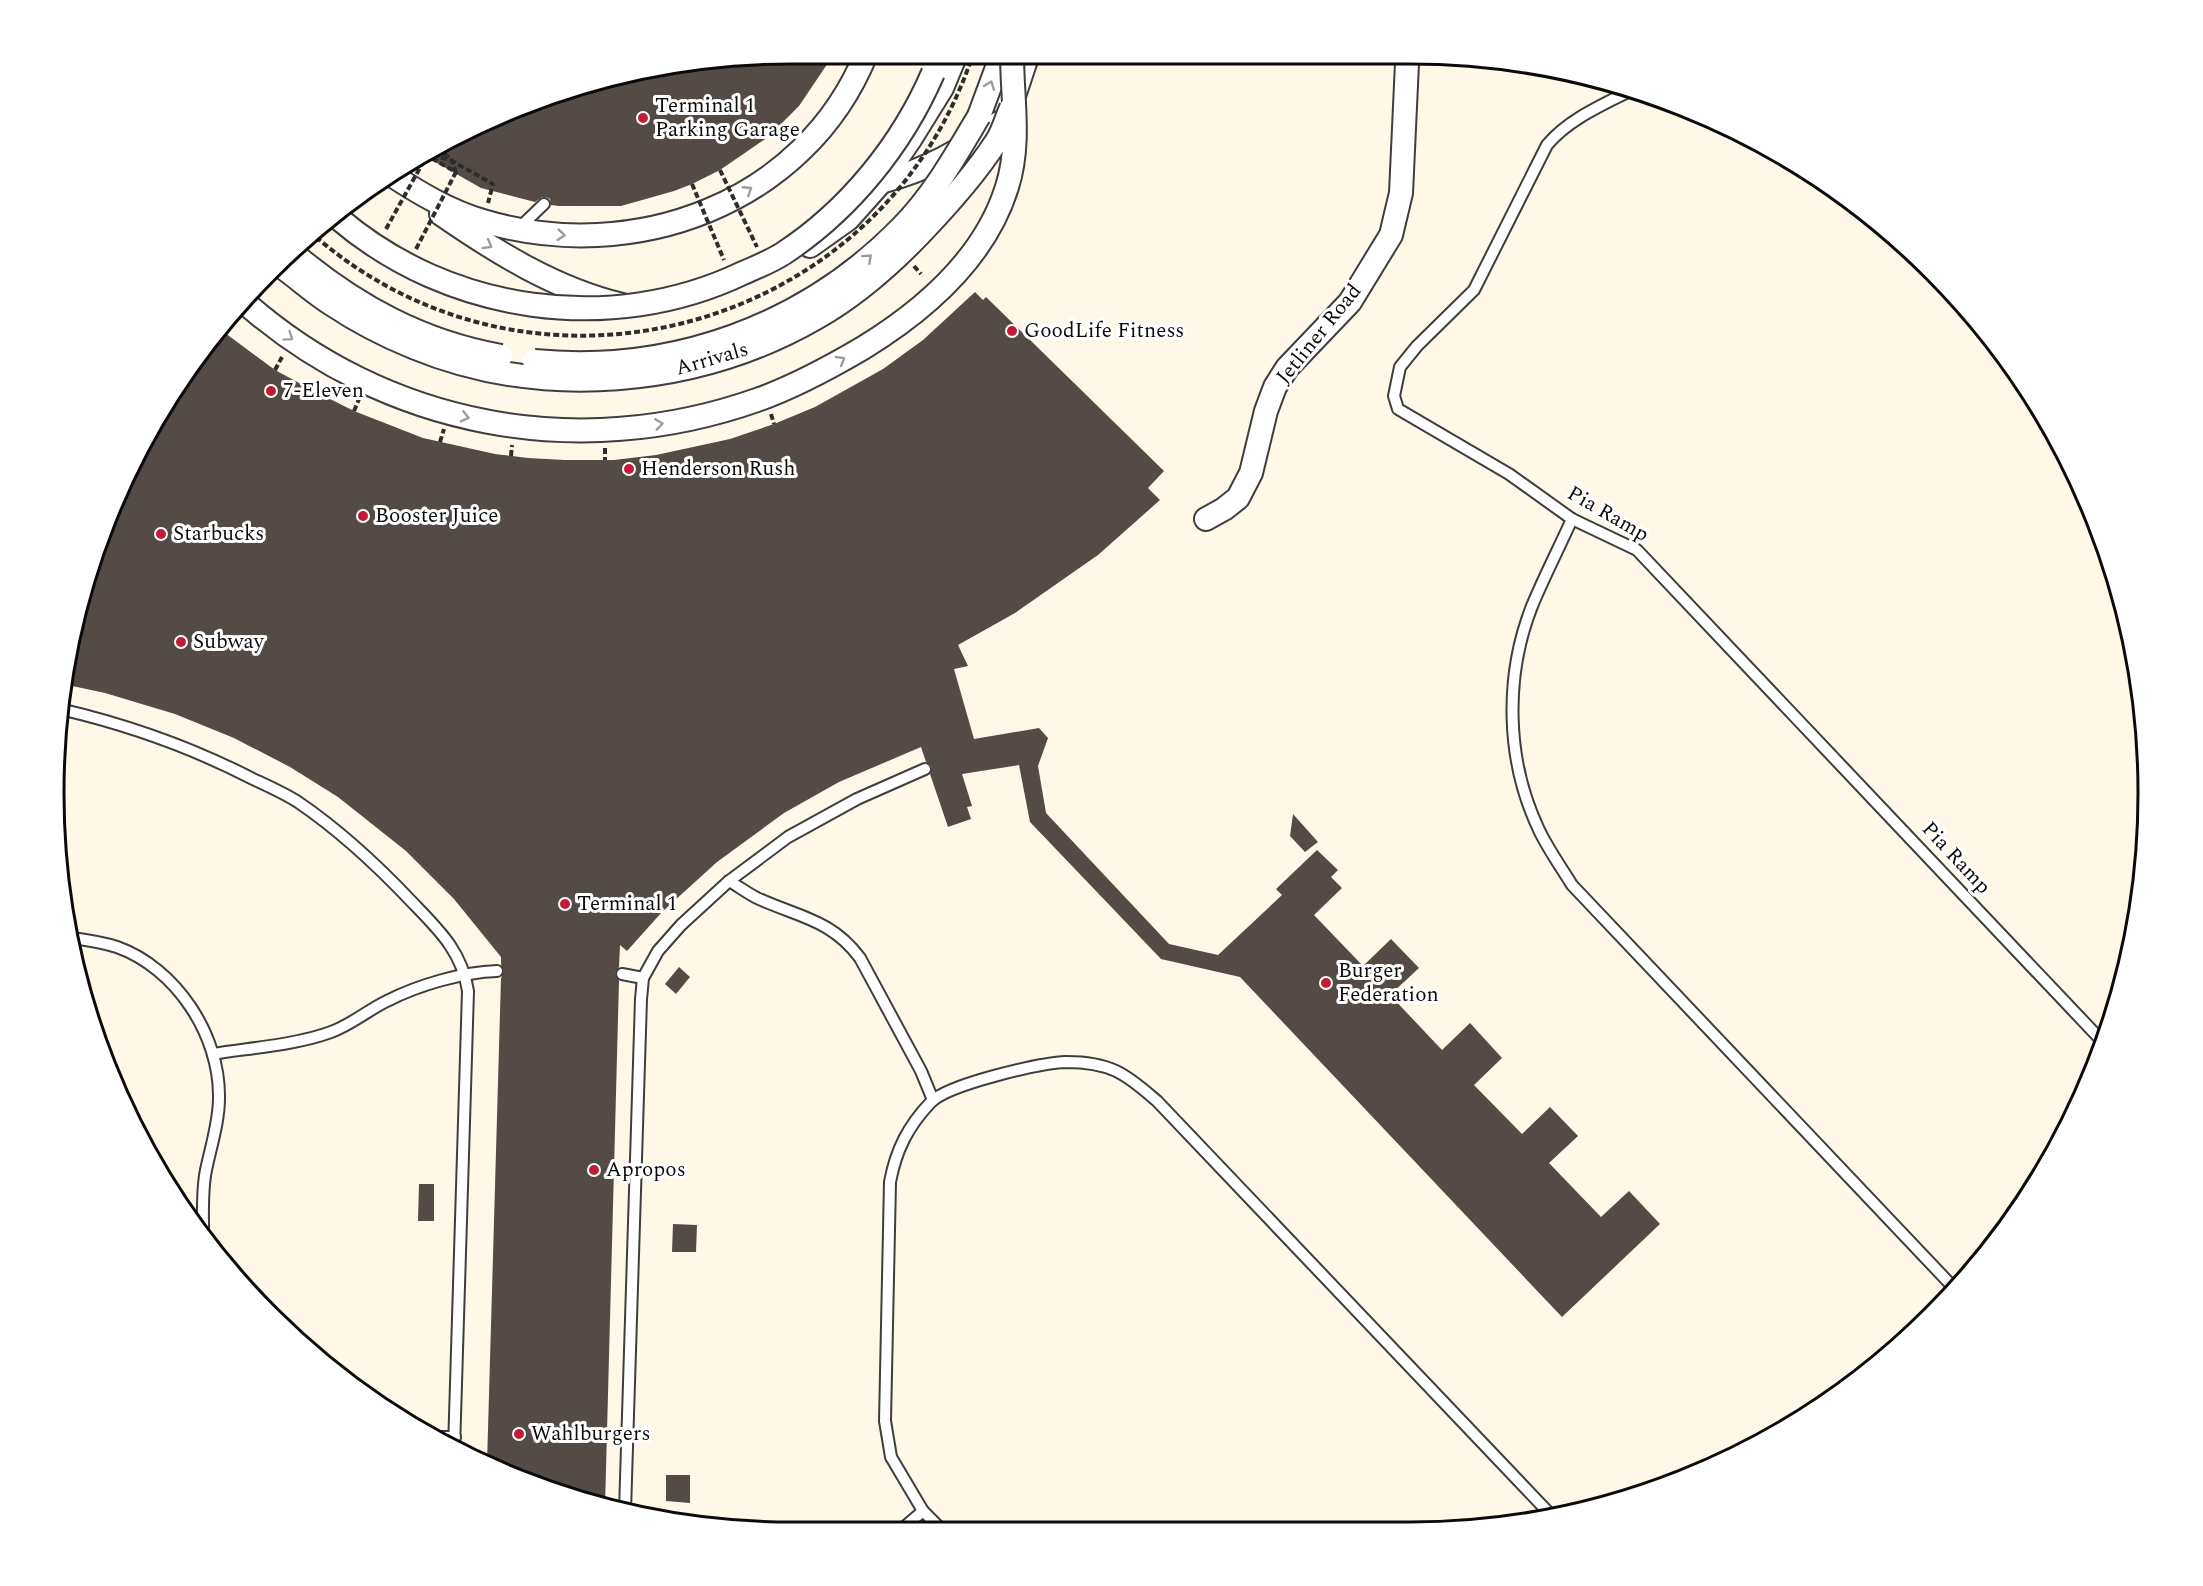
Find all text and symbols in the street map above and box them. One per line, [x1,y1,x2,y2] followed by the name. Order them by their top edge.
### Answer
[983,80,996,91] one-way arrow
[655,90,800,146] place label: Terminal 1 Parking Garage
[636,111,650,125] marker: Terminal 1 Parking Garage
[741,187,752,198] one-way arrow
[557,229,566,241] one-way arrow
[482,238,492,250] one-way arrow
[861,254,872,265] one-way arrow
[1268,277,1370,391] street label: Jetliner Road
[1024,315,1184,347] place label: GoodLife Fitness
[1005,324,1019,338] marker: GoodLife Fitness
[282,330,293,341] one-way arrow
[672,333,752,385] street label: Arrivals
[835,356,846,367] one-way arrow
[283,375,364,407] place label: 7-Eleven
[264,384,278,398] marker: 7-Eleven
[460,410,470,423] one-way arrow
[654,419,663,431] one-way arrow
[641,453,795,485] place label: Henderson Rush
[622,462,636,476] marker: Henderson Rush
[1561,478,1655,550] street label: Pia Ramp
[375,500,498,532] place label: Booster Juice
[356,509,370,523] marker: Booster Juice
[173,518,264,550] place label: Starbucks
[154,527,168,541] marker: Starbucks
[193,626,265,658] place label: Subway
[174,635,188,649] marker: Subway
[1914,814,1998,902] street label: Pia Ramp
[577,888,677,920] place label: Terminal 1
[558,897,572,911] marker: Terminal 1
[1338,955,1439,1011] place label: Burger Federation
[1319,976,1333,990] marker: Burger Federation
[606,1154,686,1186] place label: Apropos
[587,1163,601,1177] marker: Apropos
[531,1418,650,1450] place label: Wahlburgers
[512,1427,526,1441] marker: Wahlburgers

